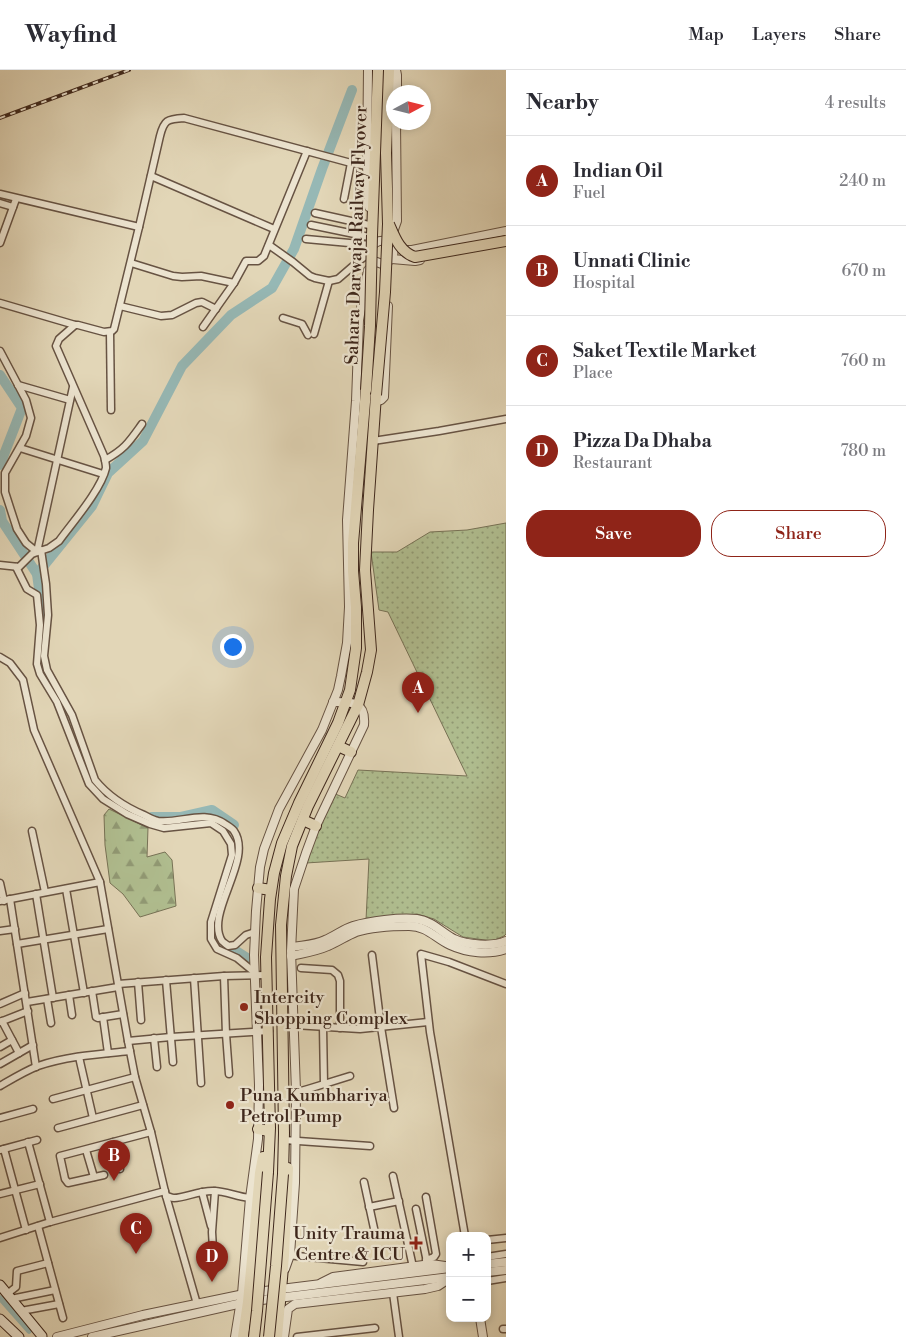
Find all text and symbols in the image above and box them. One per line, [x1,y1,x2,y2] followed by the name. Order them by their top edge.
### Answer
[25,20,117,50] text: Wayfind
[689,23,724,46] text: Map
[752,23,806,46] text: Layers
[834,23,881,46] text: Share
[386,85,431,130] north arrow
[526,90,599,116] text: Nearby
[825,93,886,113] text: 4 results
[340,105,373,365] street label: Sahara Darwaja Railway Flyover
[573,159,663,183] text: Indian Oil
[536,171,548,191] text: A
[839,171,886,191] text: 240 m
[573,183,605,203] text: Fuel
[573,249,691,273] text: Unnati Clinic
[536,261,548,281] text: B
[842,261,886,281] text: 670 m
[573,273,635,293] text: Hospital
[573,339,756,363] text: Saket Textile Market
[536,351,548,371] text: C
[841,351,886,371] text: 760 m
[573,363,613,383] text: Place
[573,429,712,453] text: Pizza Da Dhaba
[536,441,548,461] text: D
[841,441,886,461] text: 780 m
[573,453,652,473] text: Restaurant
[526,510,701,557] button: Save
[711,510,886,557] button: Share
[220,634,246,660] your location
[402,672,434,713] pin: A
[254,986,409,1030] place label: Intercity Shopping Complex
[238,1001,250,1013] marker: Intercity Shopping Complex
[240,1084,389,1128] place label: Puna Kumbhariya Petrol Pump
[224,1099,236,1111] marker: Puna Kumbhariya Petrol Pump
[98,1140,130,1181] pin: B
[120,1213,152,1254] pin: C
[293,1222,406,1266] place label: Unity Trauma Centre & ICU
[446,1232,491,1322] map controls
[446,1232,491,1277] button: +
[409,1236,423,1250] marker: Unity Trauma Centre & ICU
[196,1241,228,1282] pin: D
[446,1277,491,1322] button: −

